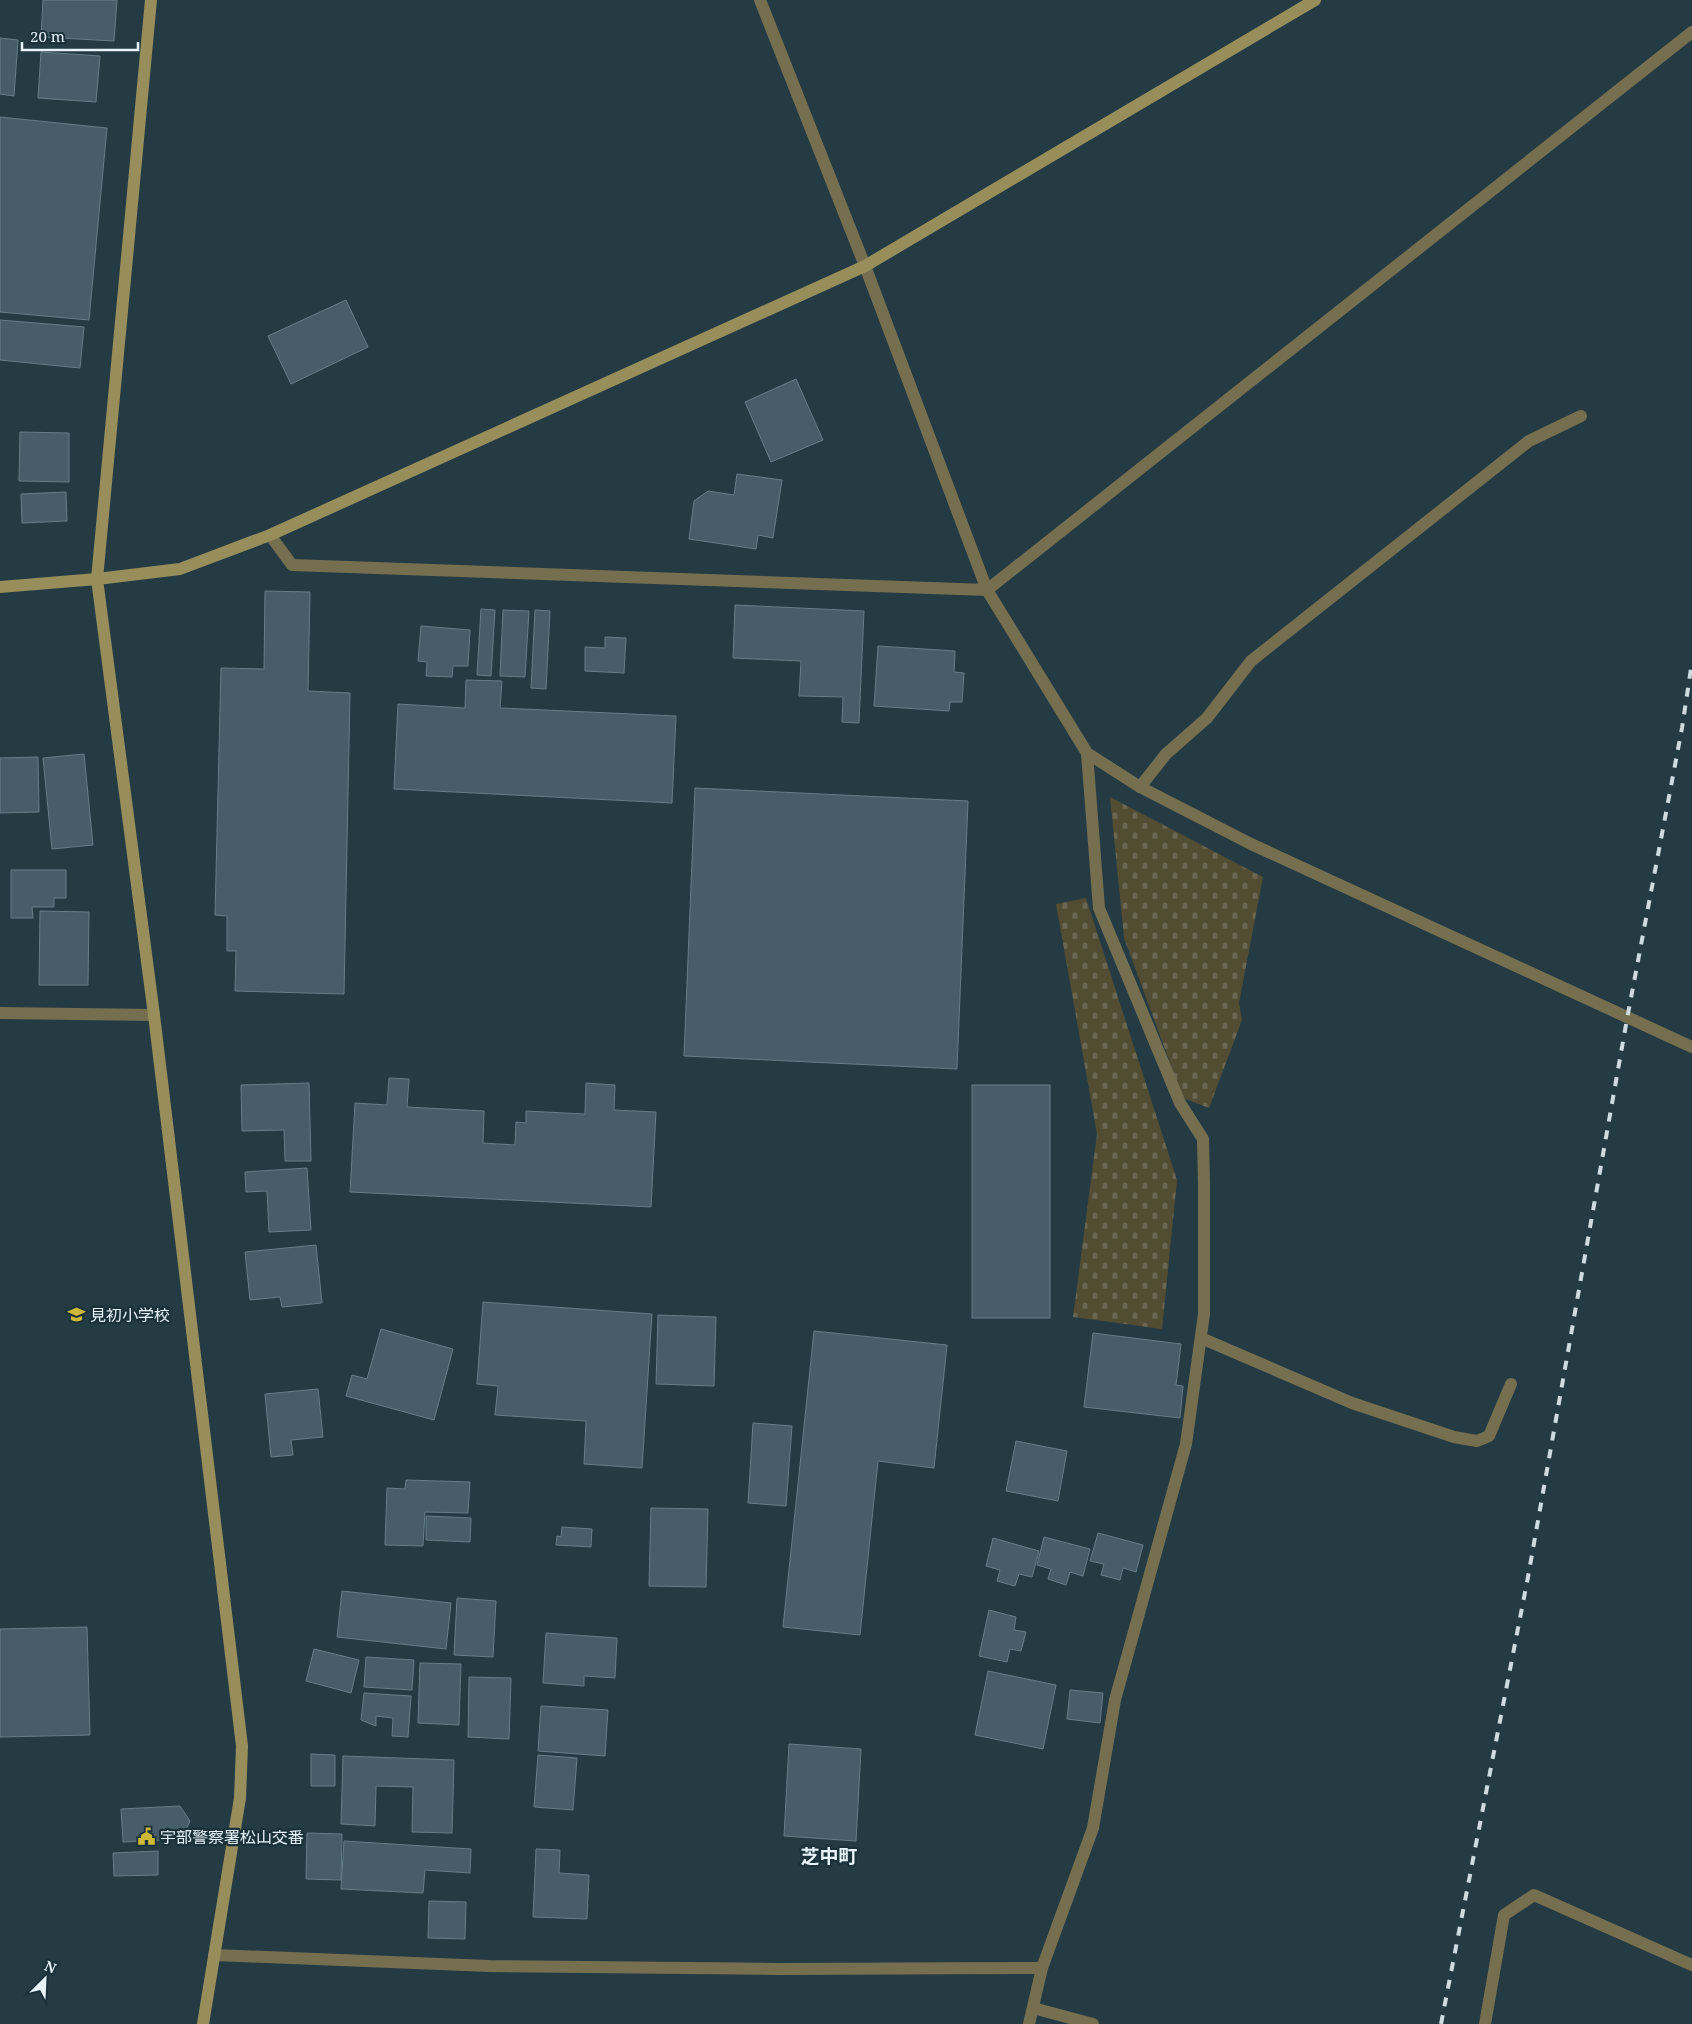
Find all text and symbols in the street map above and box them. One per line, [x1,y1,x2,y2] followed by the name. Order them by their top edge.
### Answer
[22,20,139,52] scale bar
[30,26,65,46] text: 20 m
[90,1304,170,1326] place label: 見初小学校
[66,1305,86,1325] school or university icon: 見初小学校
[160,1826,304,1848] place label: 宇部警察署松山交番
[136,1827,156,1847] public building icon: 宇部警察署松山交番
[800,1843,858,1869] district label: 芝中町
[20,1954,70,2004] north arrow
[42,1956,59,1978] text: N

